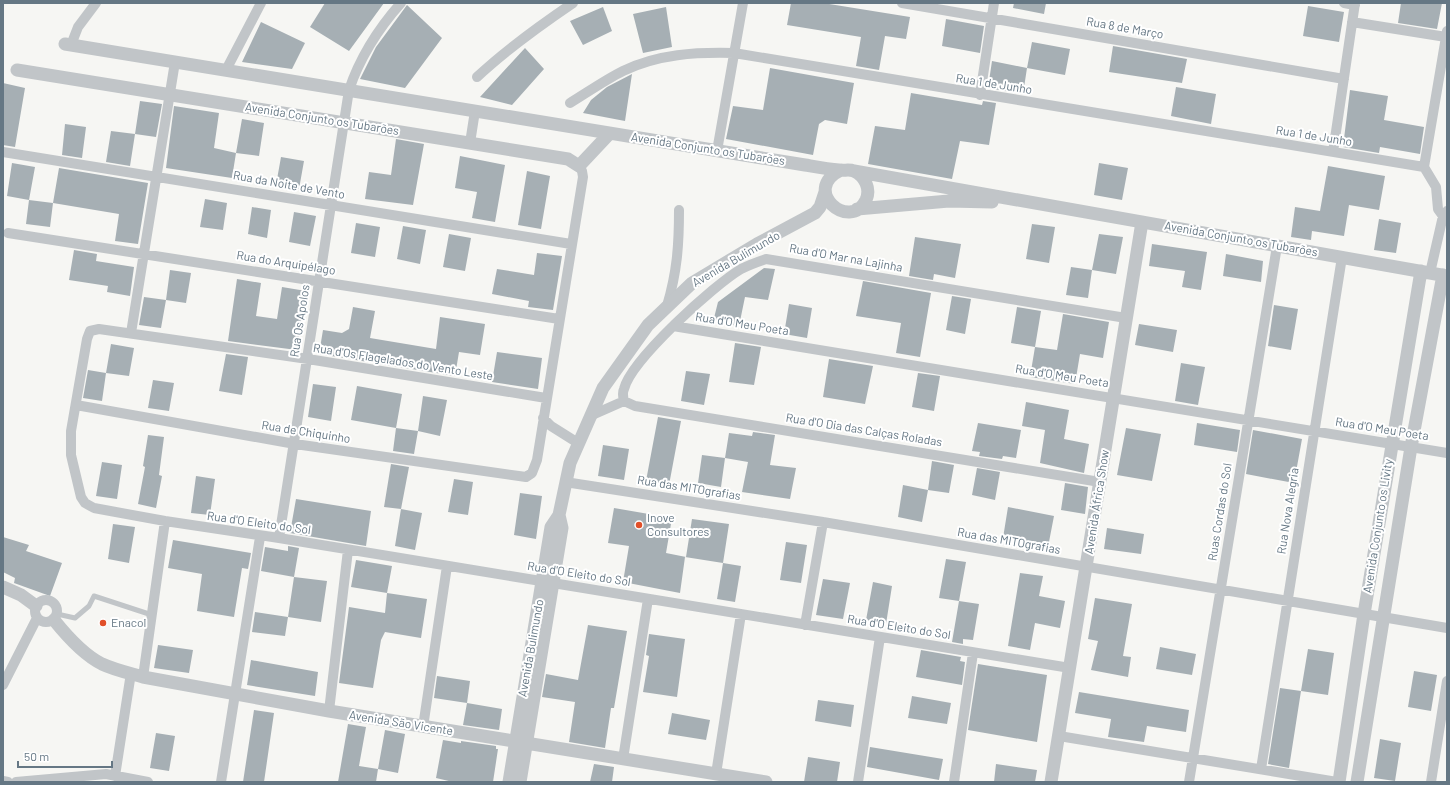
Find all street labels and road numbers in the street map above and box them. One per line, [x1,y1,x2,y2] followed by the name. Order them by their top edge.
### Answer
[1086,13,1165,41] street label: Rua 8 de Março
[955,70,1033,96] street label: Rua 1 de Junho
[244,99,400,137] street label: Avenida Conjunto os Tubarões
[1275,122,1353,148] street label: Rua 1 de Junho
[630,129,786,167] street label: Avenida Conjunto os Tubarões
[232,167,346,201] street label: Rua da Noite de Vento
[1163,218,1319,258] street label: Avenida Conjunto os Tubarões
[689,227,782,289] street label: Avenida Bulimundo
[788,240,904,274] street label: Rua d'O Mar na Lajinha
[236,247,337,277] street label: Rua do Arquipélago
[286,283,312,358] street label: Rua Os Apolos
[694,309,790,337] street label: Rua d'O Meu Poeta
[312,340,494,382] street label: Rua d'Os Flagelados do Vento Leste
[1014,361,1110,389] street label: Rua d'O Meu Poeta
[785,410,944,448] street label: Rua d'O Dia das Calças Roladas
[1334,414,1430,442] street label: Rua d'O Meu Poeta
[261,417,352,445] street label: Rua de Chiquinho
[1081,448,1111,555] street label: Avenida África Show
[1359,457,1395,594] street label: Avenida Conjunto os Livity
[1204,462,1234,562] street label: Ruas Cordas do Sol
[1273,467,1301,555] street label: Rua Nova Alegria
[636,472,742,502] street label: Rua das MITOgrafias
[206,508,312,536] street label: Rua d'O Eleito do Sol
[956,524,1062,556] street label: Rua das MITOgrafias
[526,558,632,588] street label: Rua d'O Eleito do Sol
[515,598,545,698] street label: Avenida Bulimundo
[846,611,952,641] street label: Rua d'O Eleito do Sol
[348,707,454,737] street label: Avenida São Vicente

